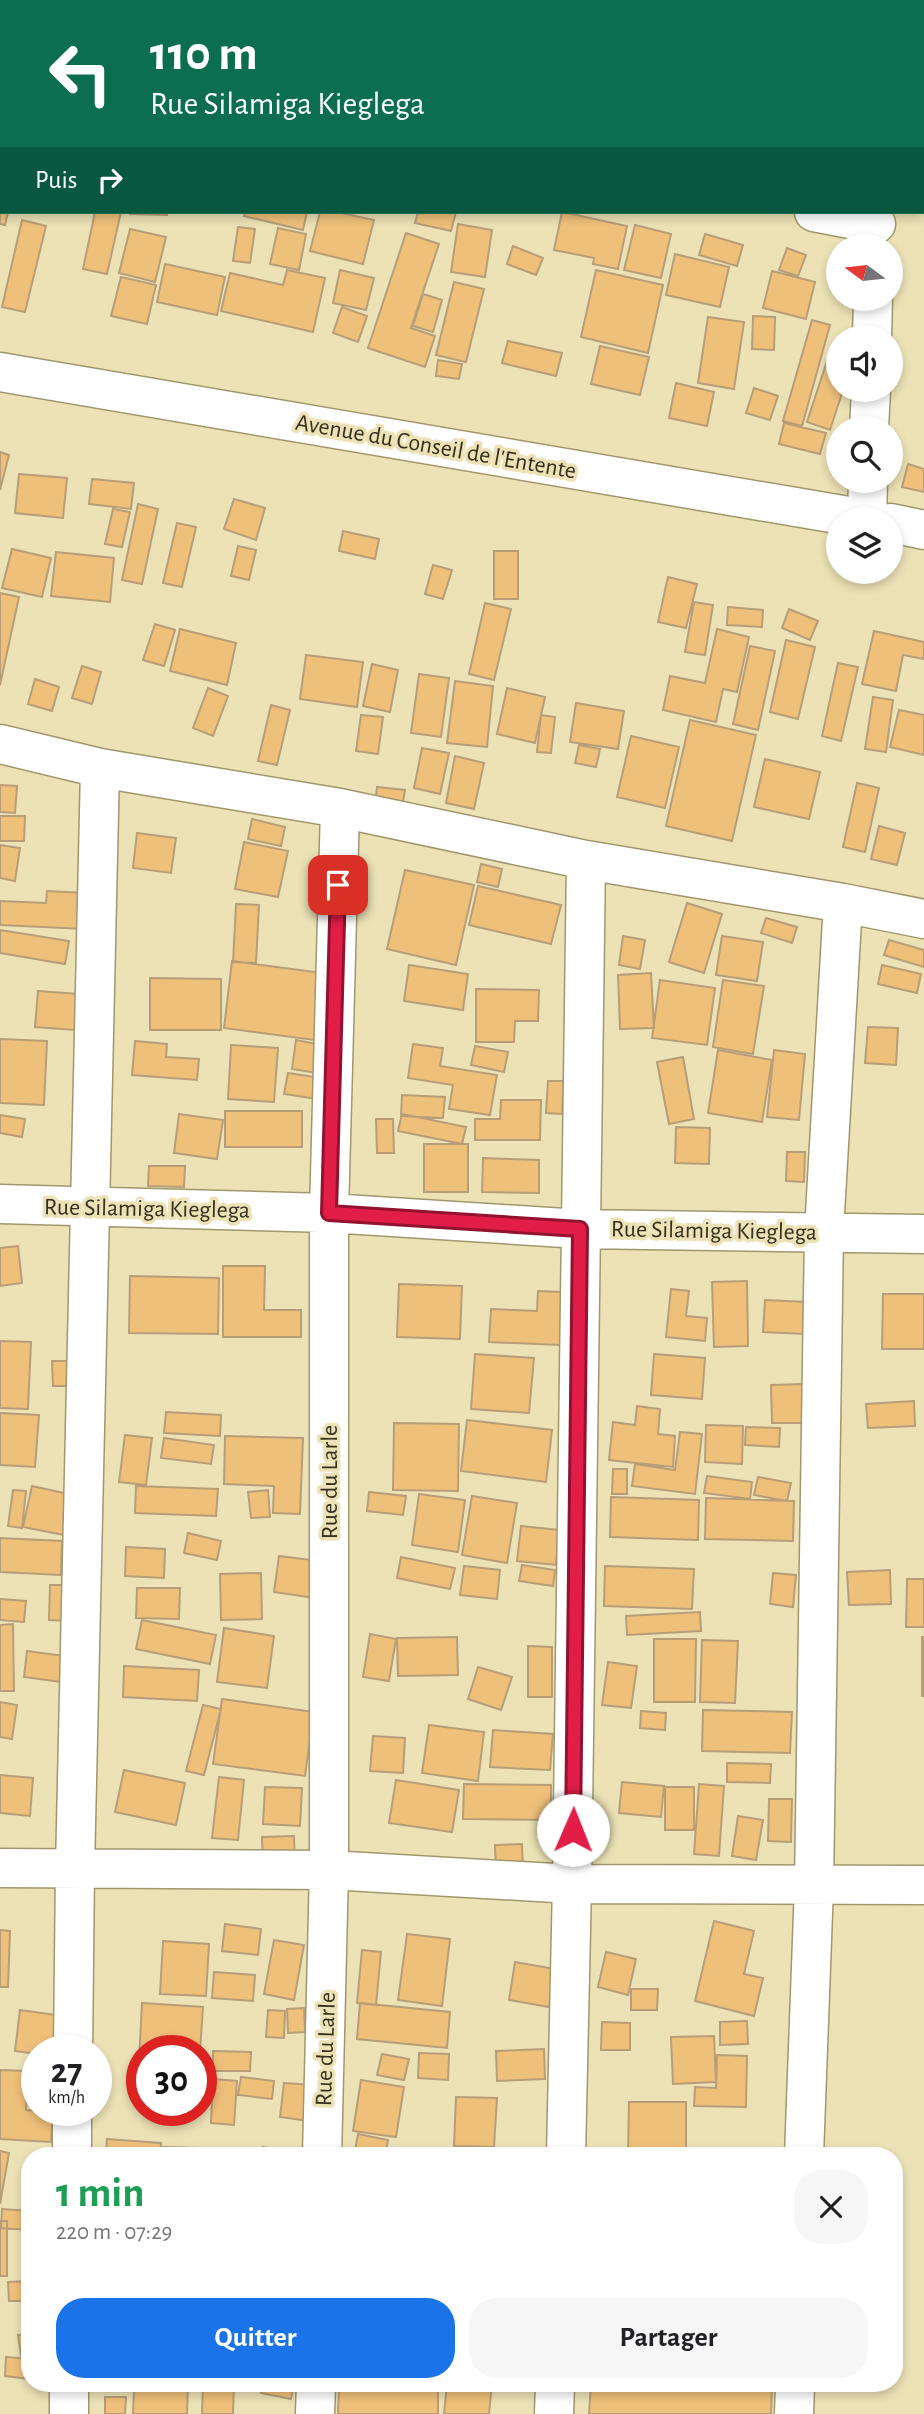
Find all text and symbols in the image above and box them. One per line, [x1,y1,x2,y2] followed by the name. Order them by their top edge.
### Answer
[35,28,126,119] icon: left
[150,30,258,79] text: 110 m
[150,88,425,120] text: Rue Silamiga Kieglega
[91,161,129,199] icon: right
[35,167,77,193] text: Puis
[826,234,903,312] north arrow
[826,234,903,584] map controls
[826,325,903,402] button: sound
[294,410,578,483] street label: Avenue du Conseil de l'Entente
[826,416,903,493] button: search
[826,507,903,584] button: layers
[308,855,368,915] pin
[319,866,357,904] icon: arrive
[44,1195,250,1223] street label: Rue Silamiga Kieglega
[611,1217,817,1245] street label: Rue Silamiga Kieglega
[318,1425,342,1539] street label: Rue du Larle
[536,1793,610,1867] position arrow
[312,1991,340,2107] street label: Rue du Larle
[126,2035,217,2126] speed limit sign: 30
[51,2054,82,2089] text: 27
[48,2089,85,2107] text: km/h
[794,2170,868,2244] button: close
[56,2172,145,2214] text: 1 min
[56,2221,172,2244] text: 220 m · 07:29
[56,2298,455,2378] button: Quitter
[469,2298,868,2378] button: Partager

